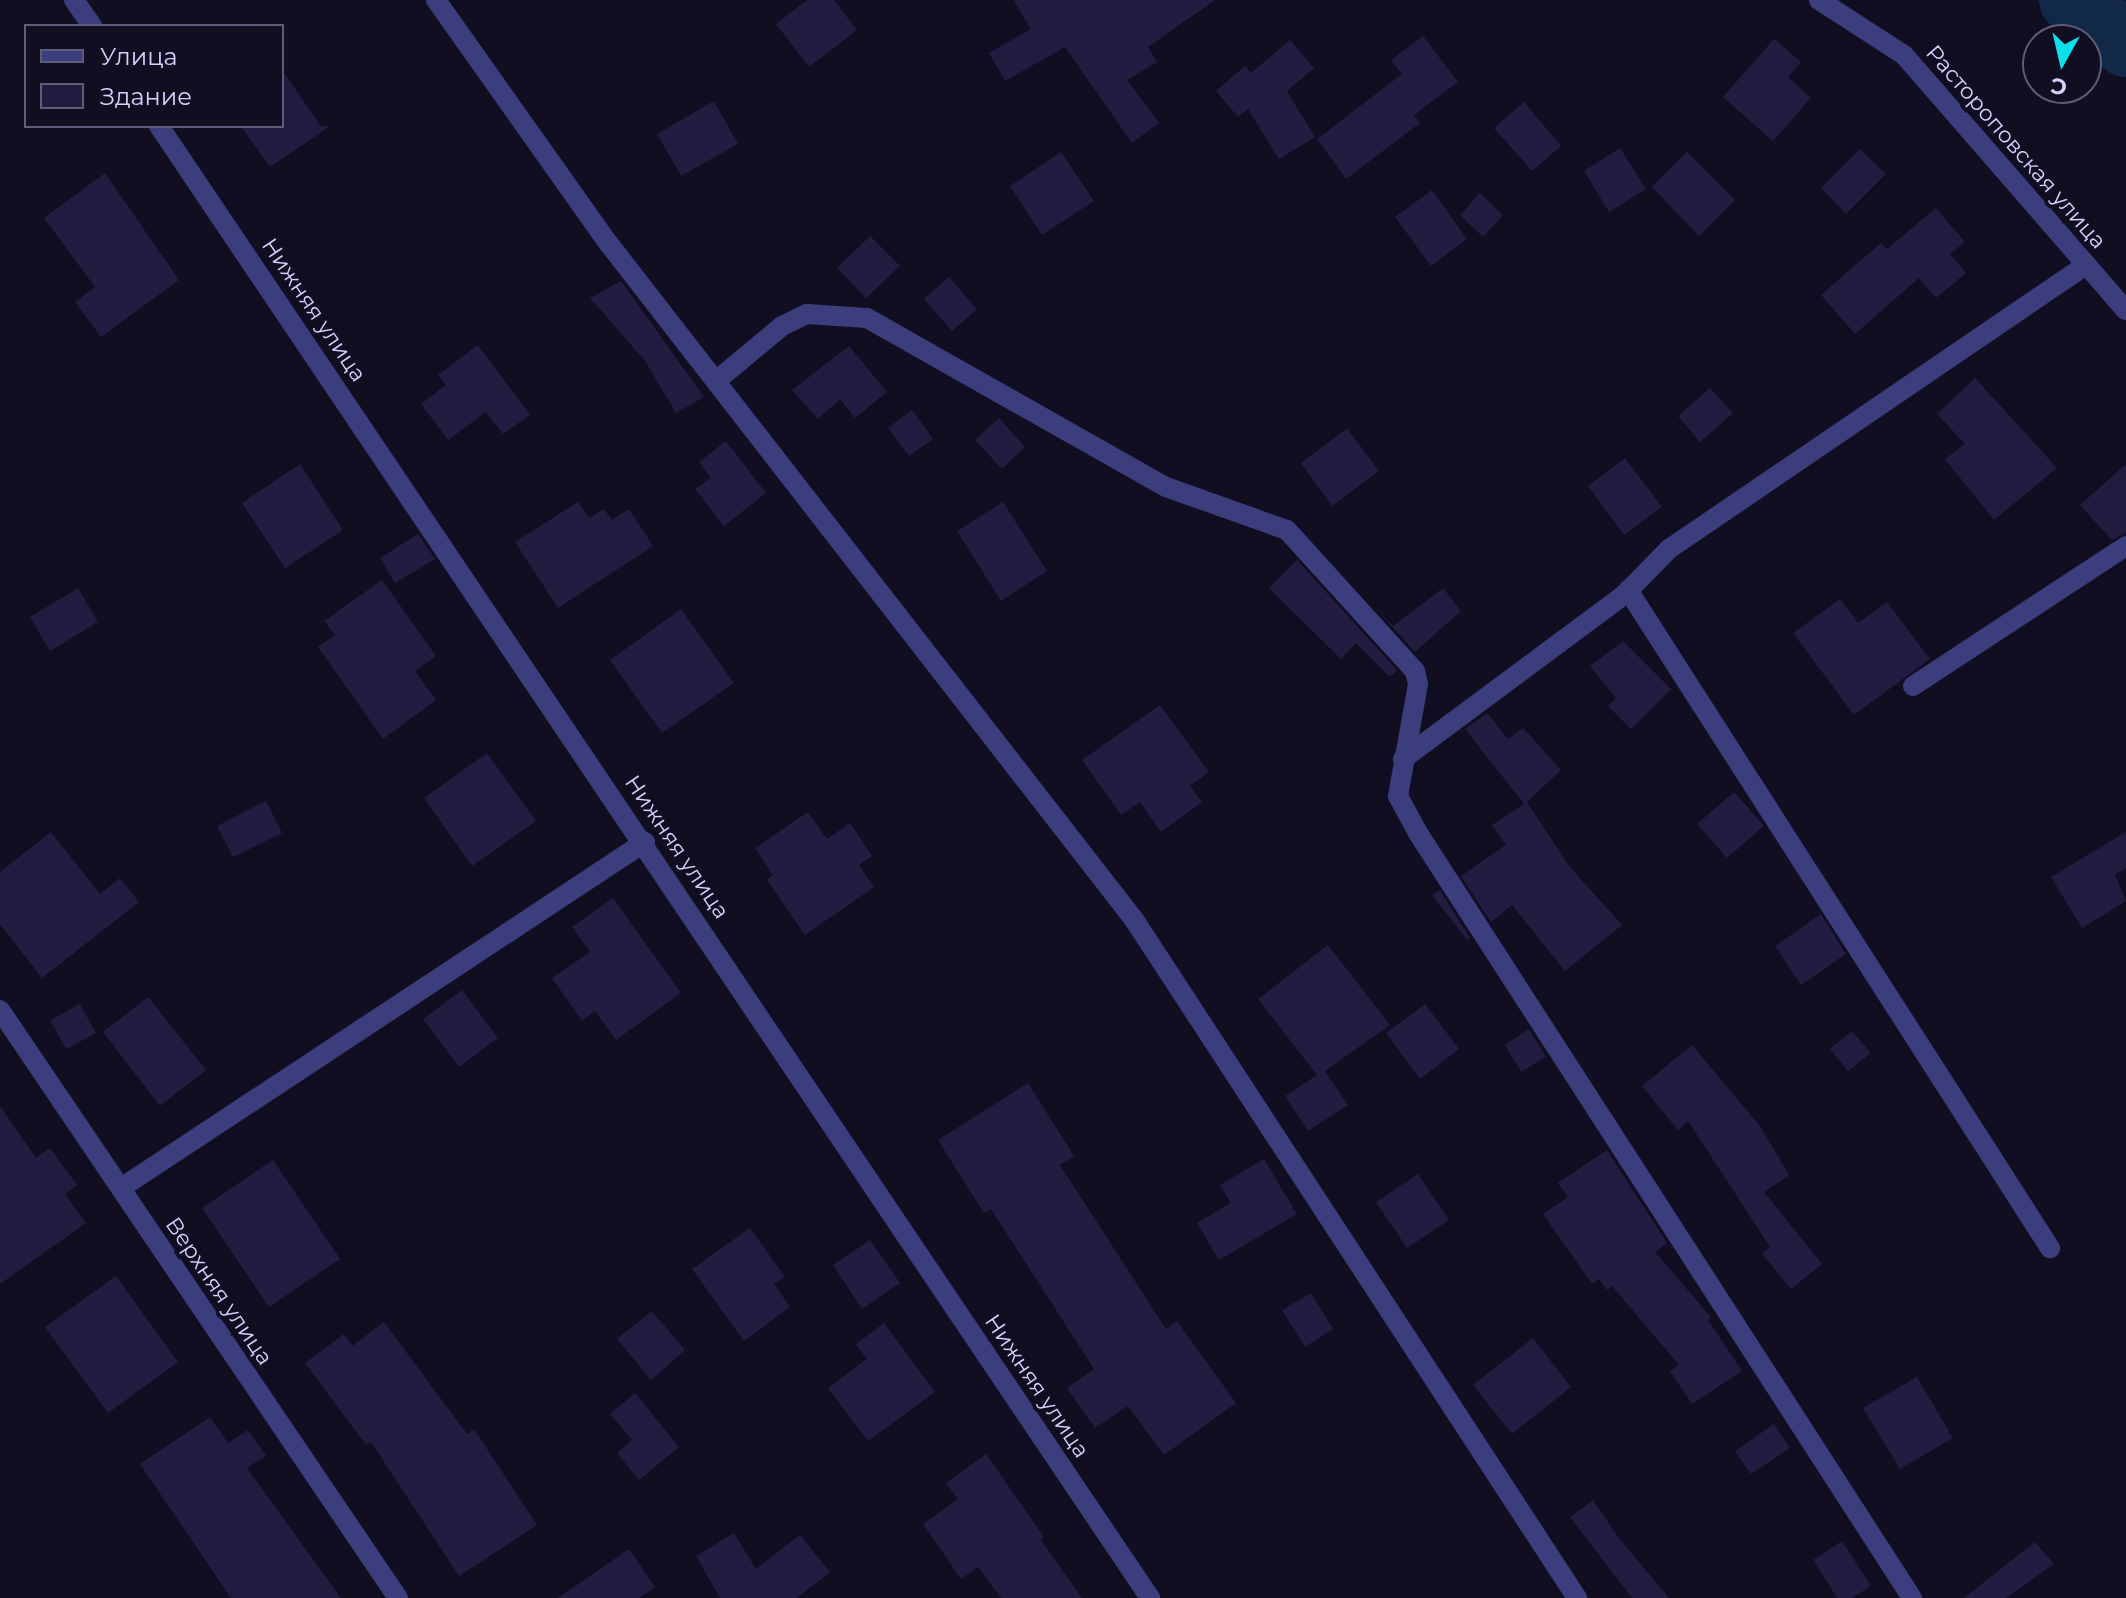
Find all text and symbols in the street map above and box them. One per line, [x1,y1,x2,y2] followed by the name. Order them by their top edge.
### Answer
[24,24,284,128] legend
[2022,24,2102,104] north arrow
[1920,40,2112,254] street label: Растороповская улица
[100,42,178,71] text: Улица
[2049,72,2069,101] text: С
[100,82,192,111] text: Здание
[256,233,372,387] street label: Нижняя улица
[619,770,735,924] street label: Нижняя улица
[160,1212,278,1370] street label: Верхняя улица
[979,1309,1095,1463] street label: Нижняя улица

